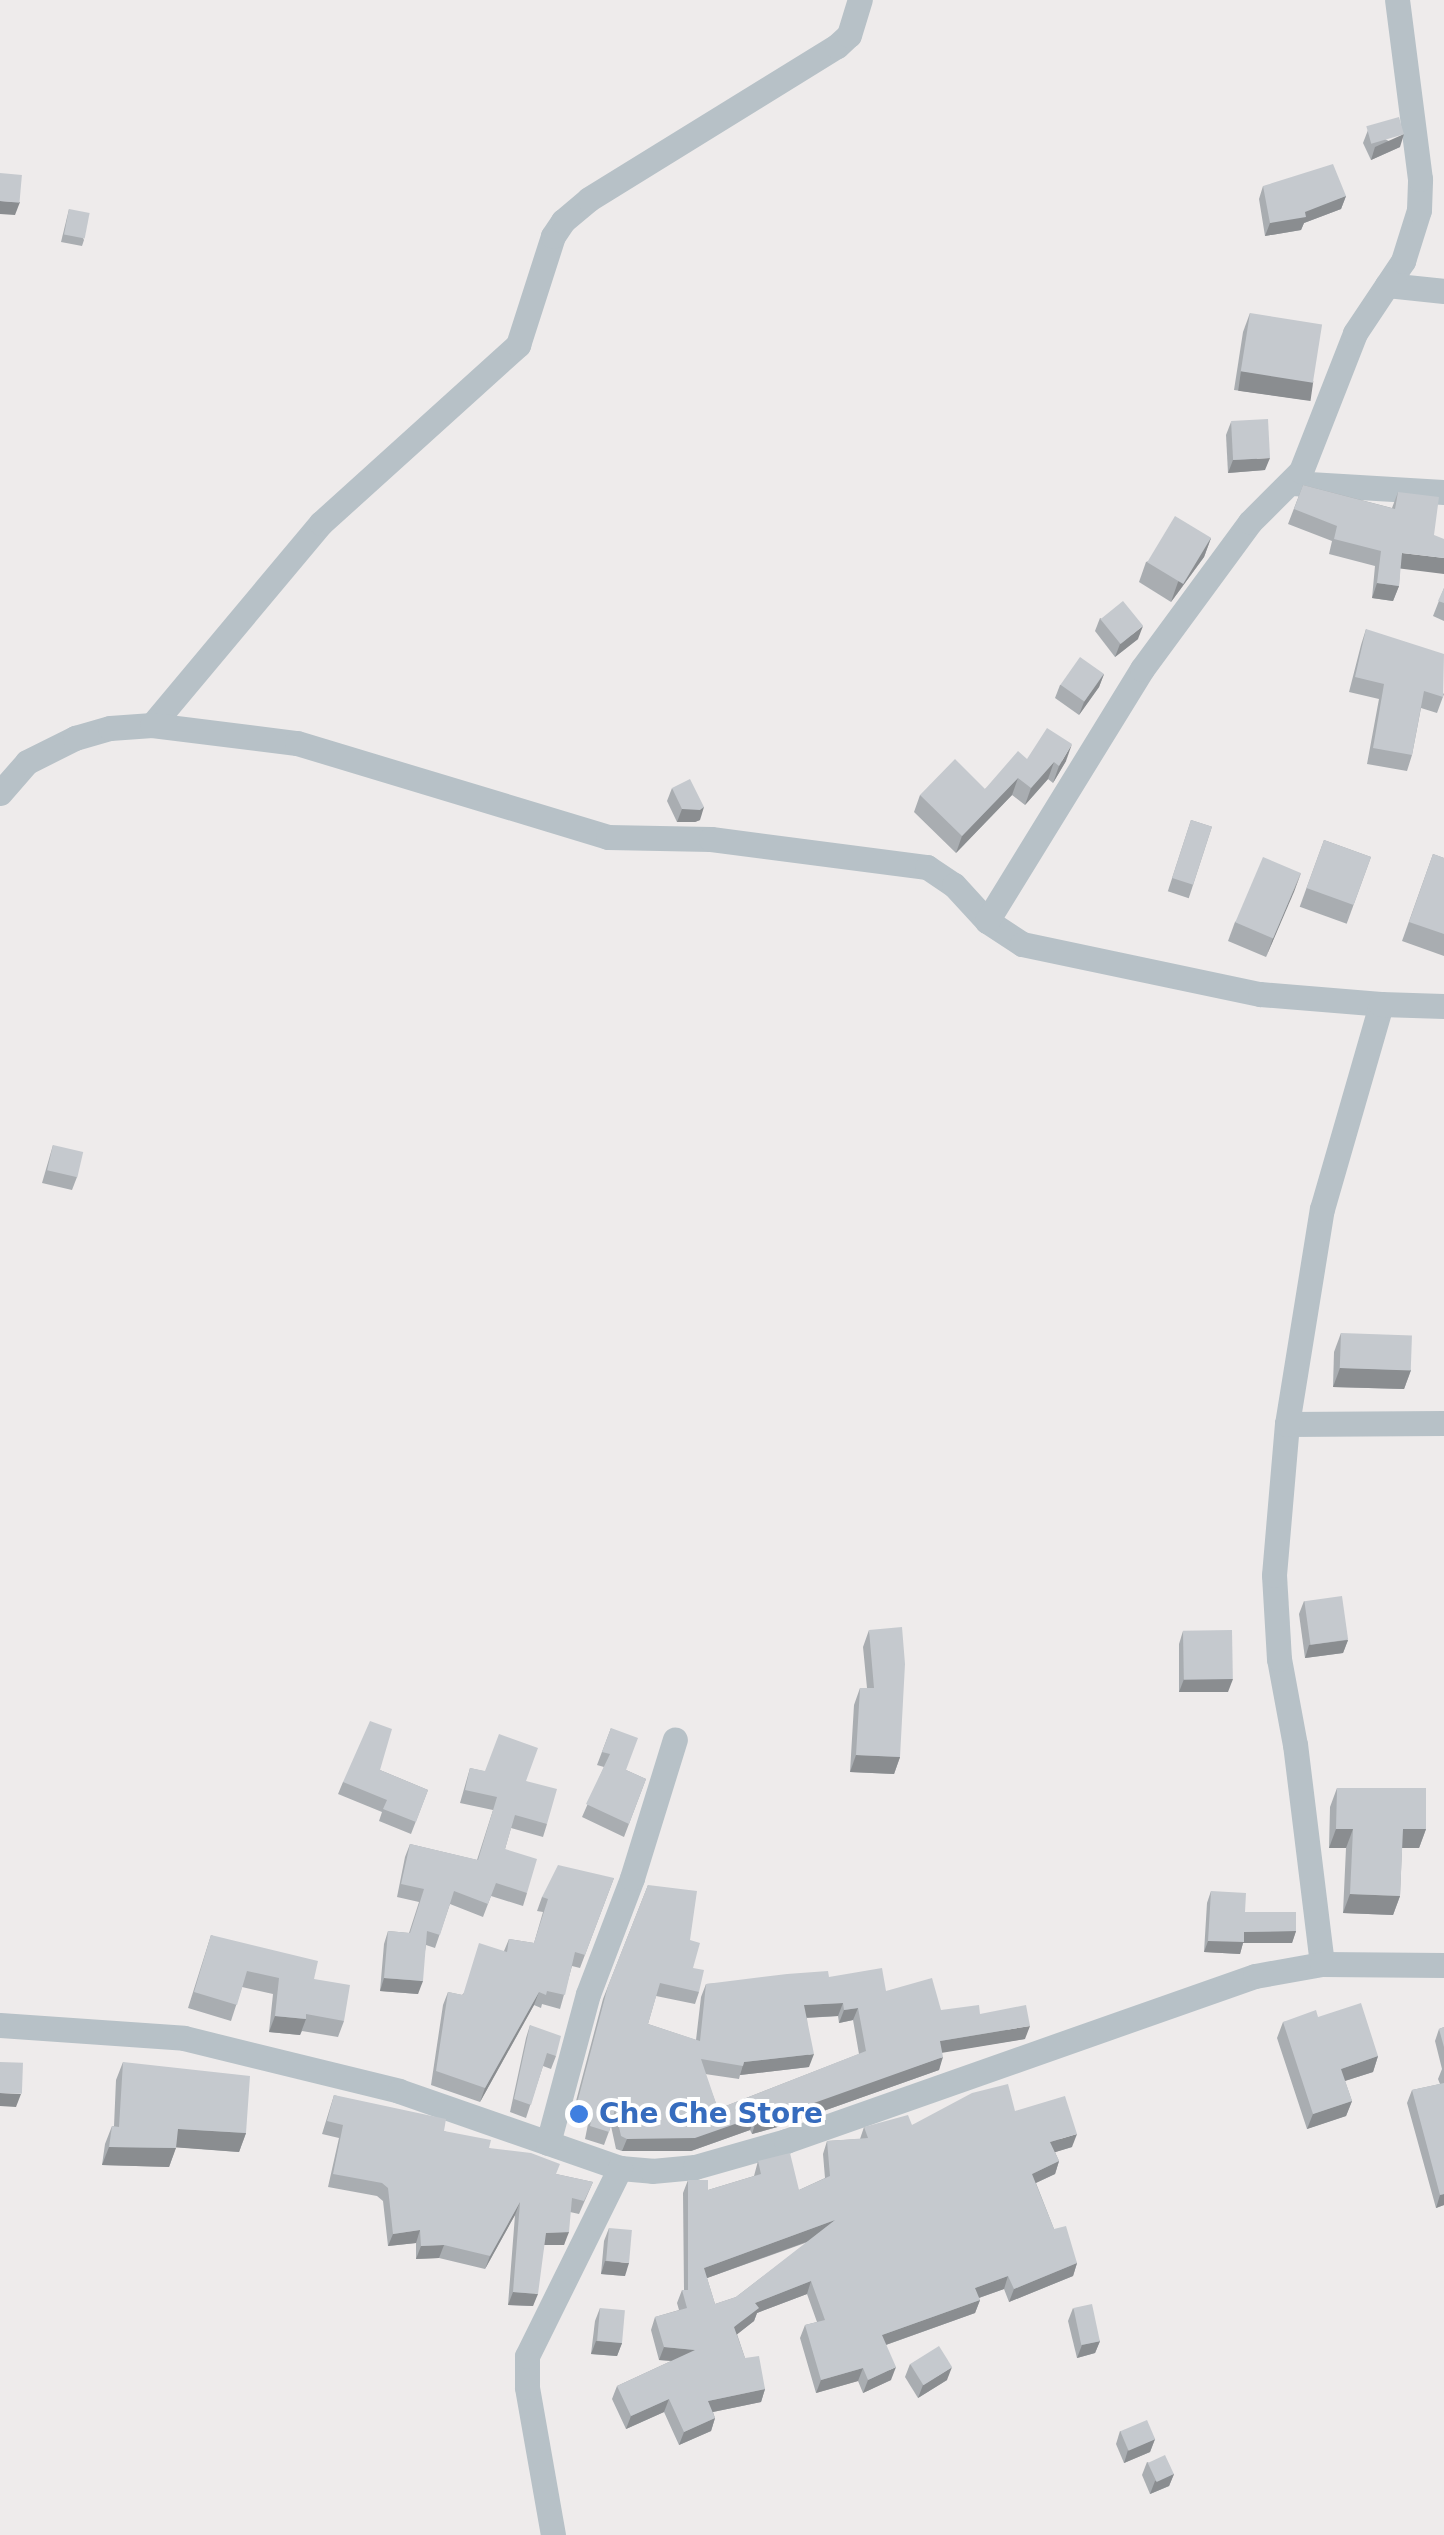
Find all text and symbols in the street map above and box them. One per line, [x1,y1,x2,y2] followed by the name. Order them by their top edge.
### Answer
[599,2097,823,2131] place label: Che Che Store
[568,2103,590,2125] marker: Che Che Store

